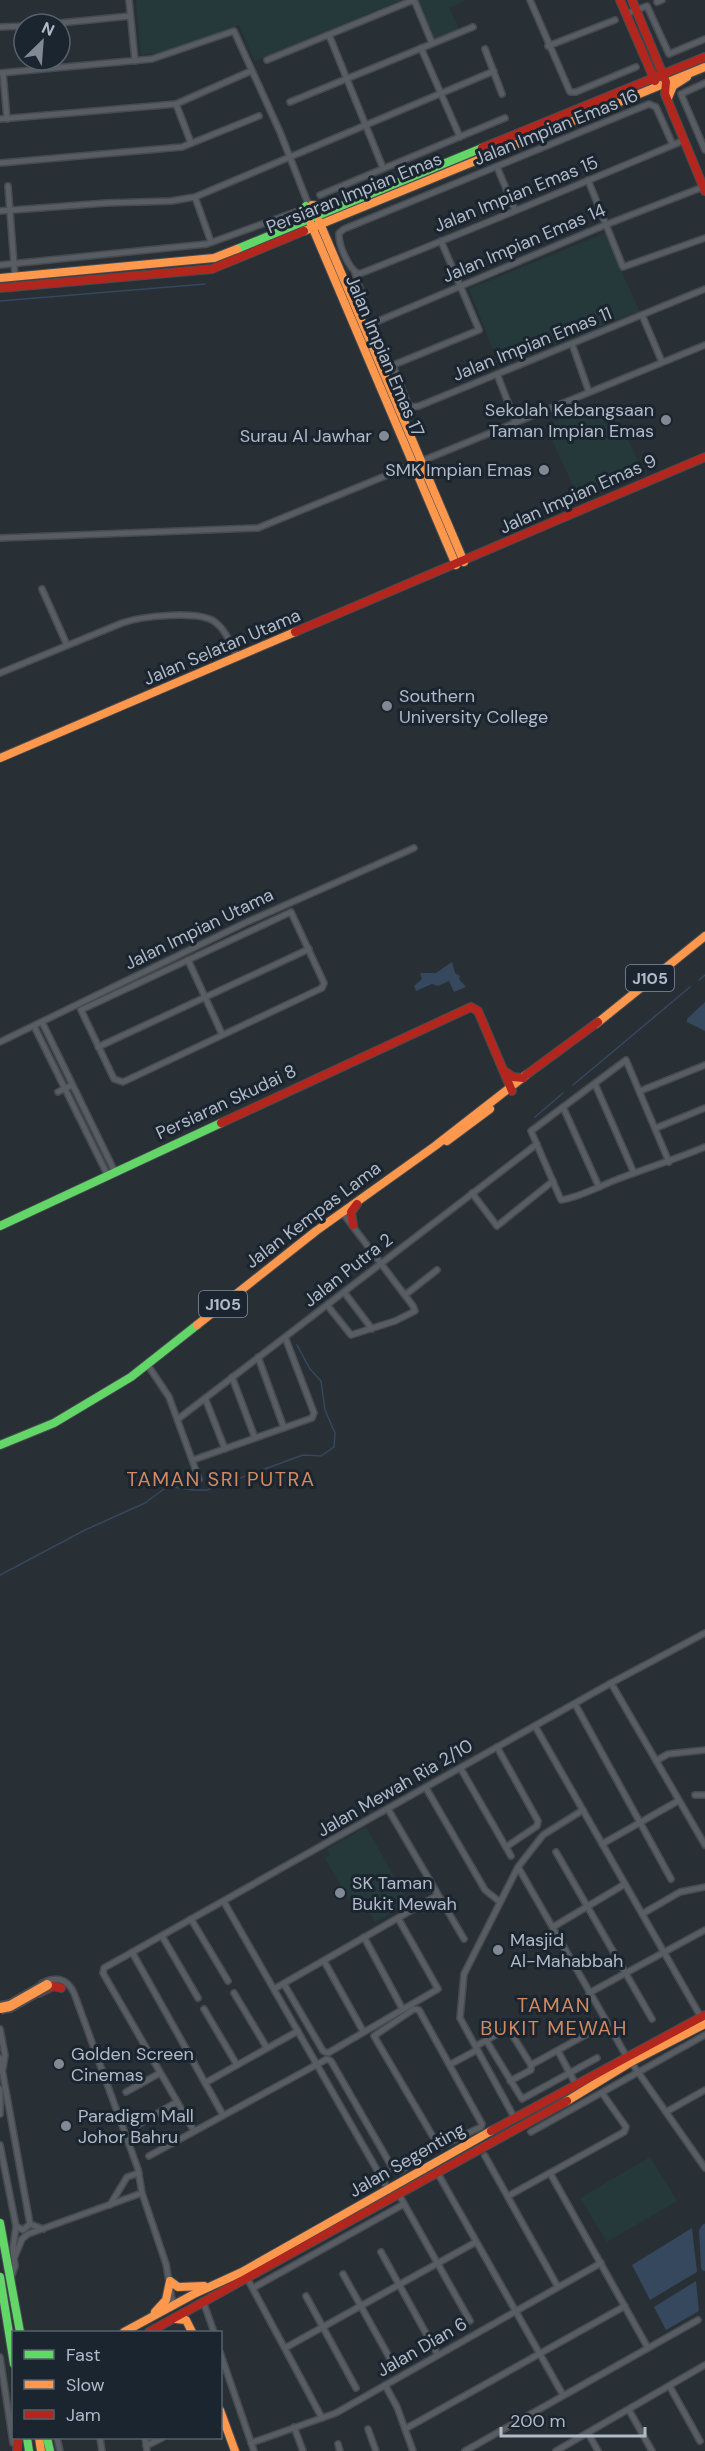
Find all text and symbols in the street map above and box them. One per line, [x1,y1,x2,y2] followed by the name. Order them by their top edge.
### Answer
[12,12,72,72] north arrow
[38,17,58,41] text: N
[470,83,642,171] street label: Jalan Impian Emas 16
[263,147,445,239] street label: Persiaran Impian Emas
[430,150,602,238] street label: Jalan Impian Emas 15
[439,198,609,288] street label: Jalan Impian Emas 14
[340,271,430,441] street label: Jalan Impian Emas 17
[449,301,615,387] street label: Jalan Impian Emas 11
[485,398,654,443] place label: Sekolah Kebangsaan Taman Impian Emas
[659,413,673,427] marker: Sekolah Kebangsaan Taman Impian Emas
[240,424,372,448] place label: Surau Al Jawhar
[377,429,391,443] marker: Surau Al Jawhar
[496,449,660,539] street label: Jalan Impian Emas 9
[385,458,532,482] place label: SMK Impian Emas
[537,463,551,477] marker: SMK Impian Emas
[140,603,304,691] street label: Jalan Selatan Utama
[399,684,548,729] place label: Southern University College
[380,699,394,713] marker: Southern University College
[121,882,277,976] street label: Jalan Impian Utama
[626,965,674,991] road number: J105
[152,1059,300,1145] street label: Persiaran Skudai 8
[240,1156,386,1274] street label: Jalan Kempas Lama
[298,1228,398,1312] street label: Jalan Putra 2
[199,1291,247,1317] road number: J105
[126,1466,316,1492] district label: TAMAN SRI PUTRA
[313,1734,477,1842] street label: Jalan Mewah Ria 2/10
[352,1871,457,1916] place label: SK Taman Bukit Mewah
[333,1886,347,1900] marker: SK Taman Bukit Mewah
[510,1928,623,1973] place label: Masjid Al-Mahabbah
[491,1943,505,1957] marker: Masjid Al-Mahabbah
[480,1992,628,2041] district label: TAMAN BUKIT MEWAH
[71,2042,194,2087] place label: Golden Screen Cinemas
[52,2057,66,2071] marker: Golden Screen Cinemas
[78,2104,194,2149] place label: Paradigm Mall Johor Bahru
[345,2117,469,2203] street label: Jalan Segenting
[59,2119,73,2133] marker: Paradigm Mall Johor Bahru
[372,2311,472,2383] street label: Jalan Dian 6
[12,2331,222,2439] legend
[66,2343,101,2367] text: Fast
[66,2373,105,2397] text: Slow
[501,2400,645,2438] scale bar
[66,2403,101,2427] text: Jam
[510,2409,566,2433] text: 200 m

